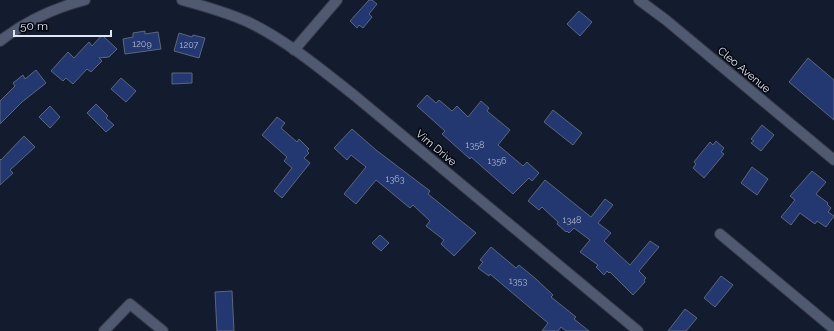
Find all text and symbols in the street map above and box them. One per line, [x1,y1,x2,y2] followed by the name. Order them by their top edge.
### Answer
[14,12,111,38] scale bar
[20,19,48,33] text: 50 m
[132,39,152,49] house number: 1209
[180,40,199,50] house number: 1207
[715,44,773,96] street label: Cleo Avenue
[413,127,459,169] street label: Vim Drive
[466,140,484,150] house number: 1358
[488,156,507,166] house number: 1356
[386,174,405,184] house number: 1363
[563,215,581,225] house number: 1348
[509,276,527,286] house number: 1353

